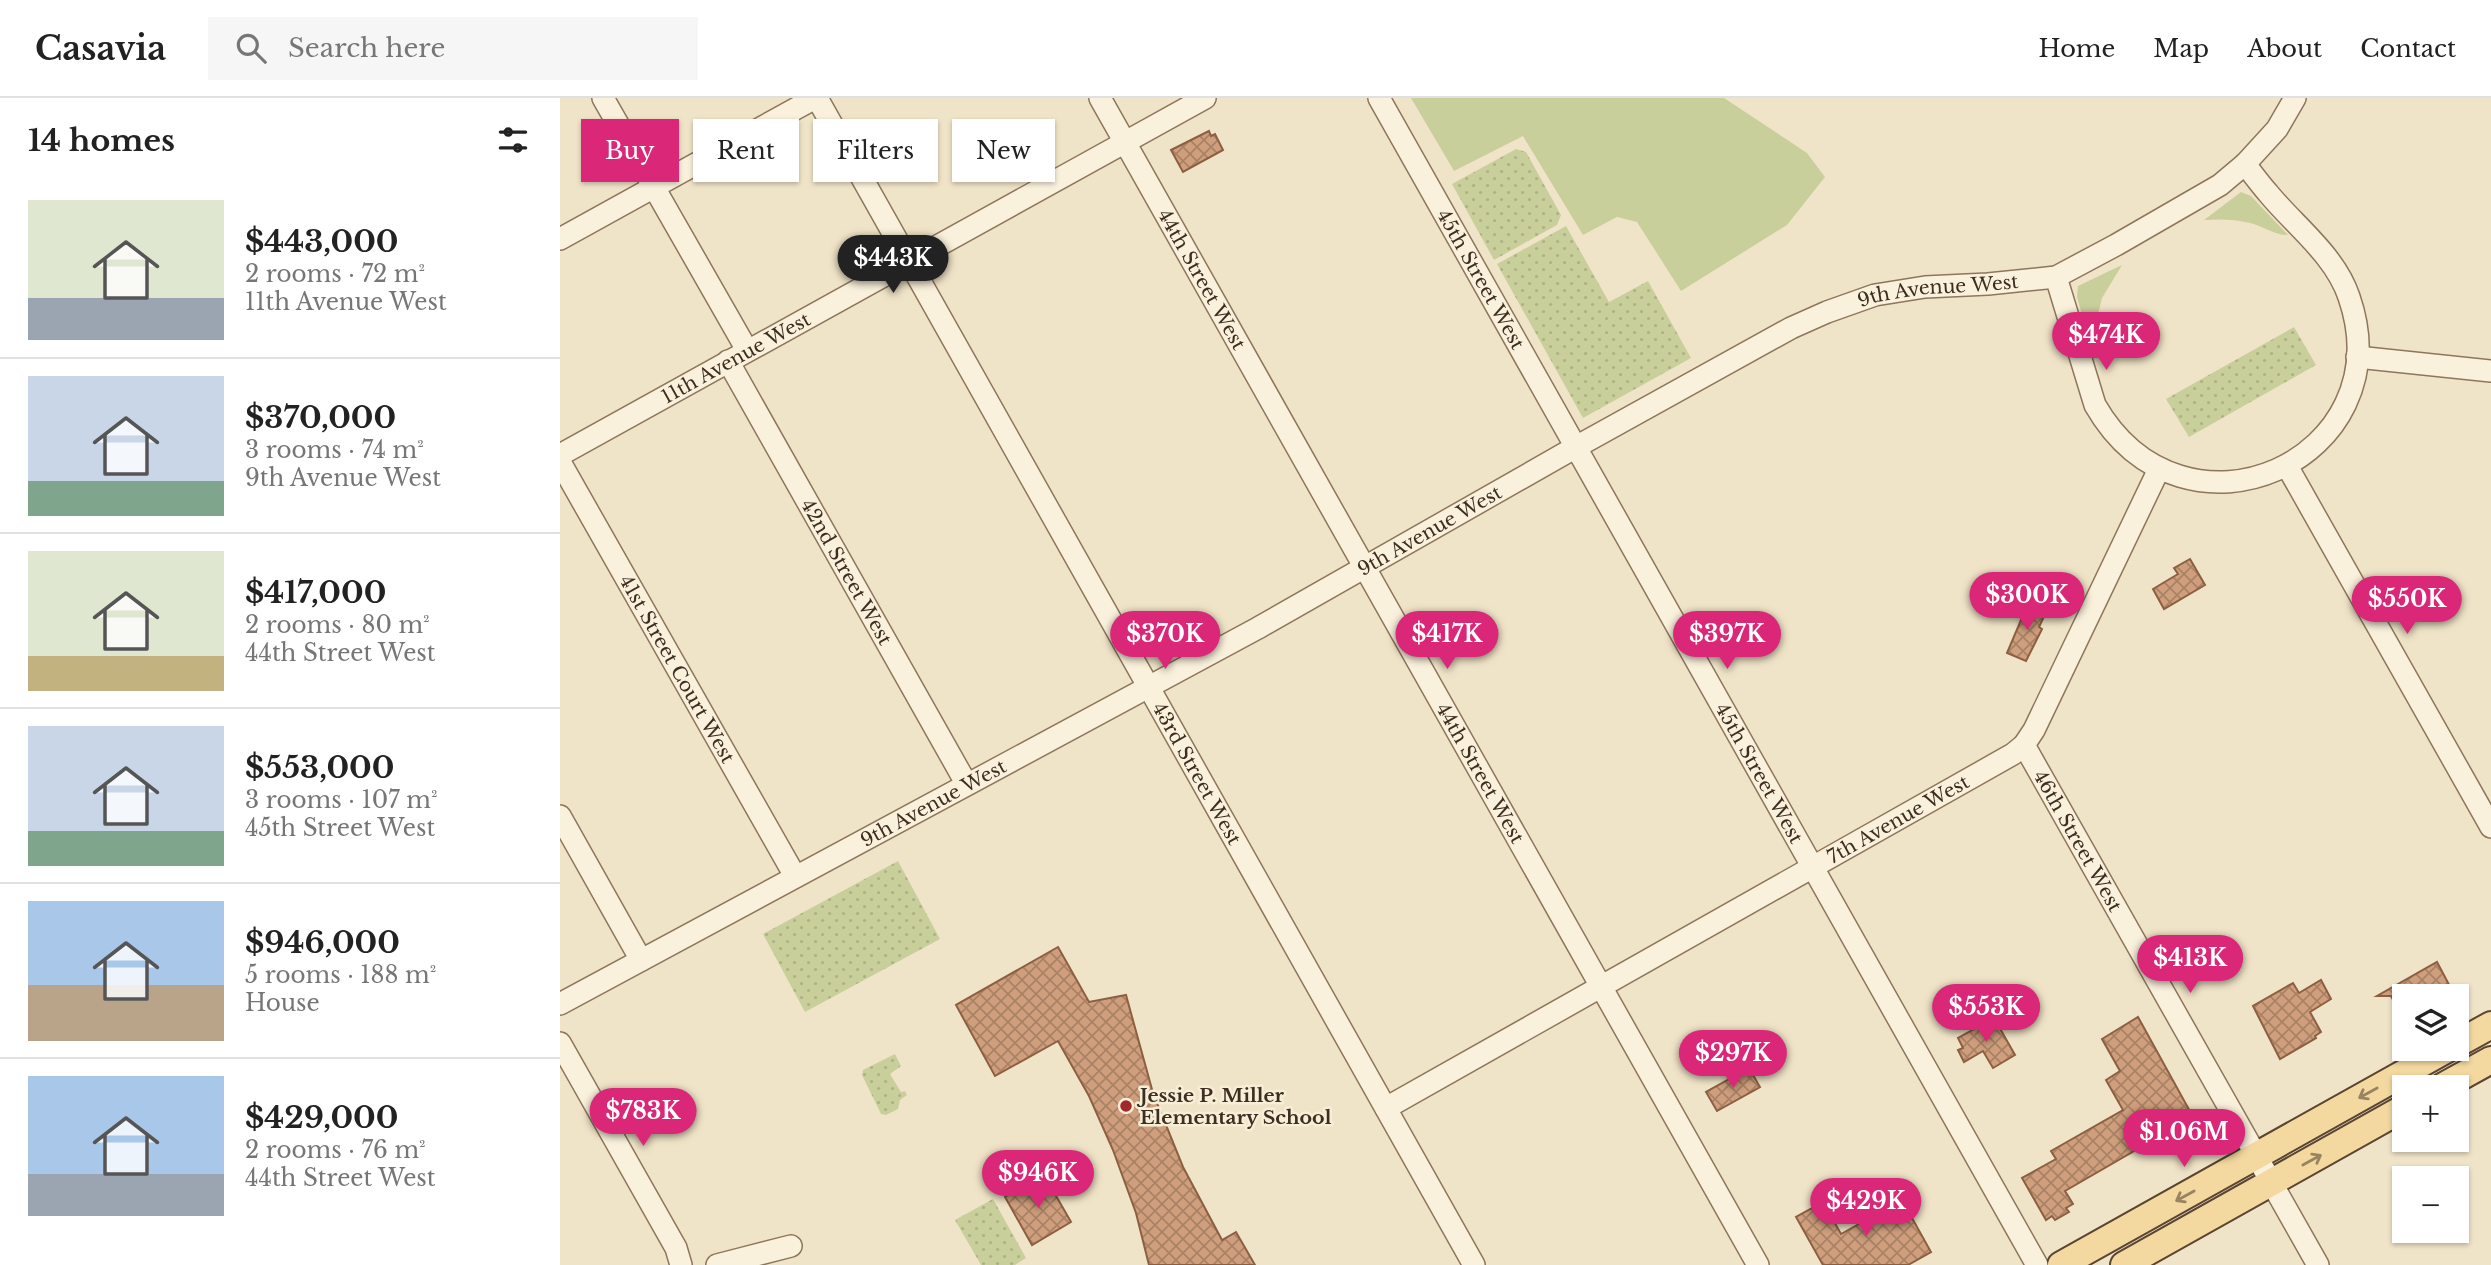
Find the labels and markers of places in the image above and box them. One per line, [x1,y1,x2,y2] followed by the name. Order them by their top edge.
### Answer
[844,236,942,295] pin: $443K
[2057,313,2155,372] pin: $474K
[1978,573,2076,632] pin: $300K
[2358,576,2456,636] pin: $550K
[1116,612,1214,671] pin: $370K
[1398,612,1496,671] pin: $417K
[1678,612,1776,671] pin: $397K
[2141,936,2239,995] pin: $413K
[1937,984,2035,1044] pin: $553K
[1684,1030,1782,1090] pin: $297K
[1136,1084,1332,1129] place label: Jessie P. Miller Elementary School
[594,1088,692,1148] pin: $783K
[1118,1098,1134,1114] marker: Jessie P. Miller Elementary School
[2127,1110,2241,1169] pin: $1.06M
[989,1150,1087,1210] pin: $946K
[1817,1178,1915,1238] pin: $429K

